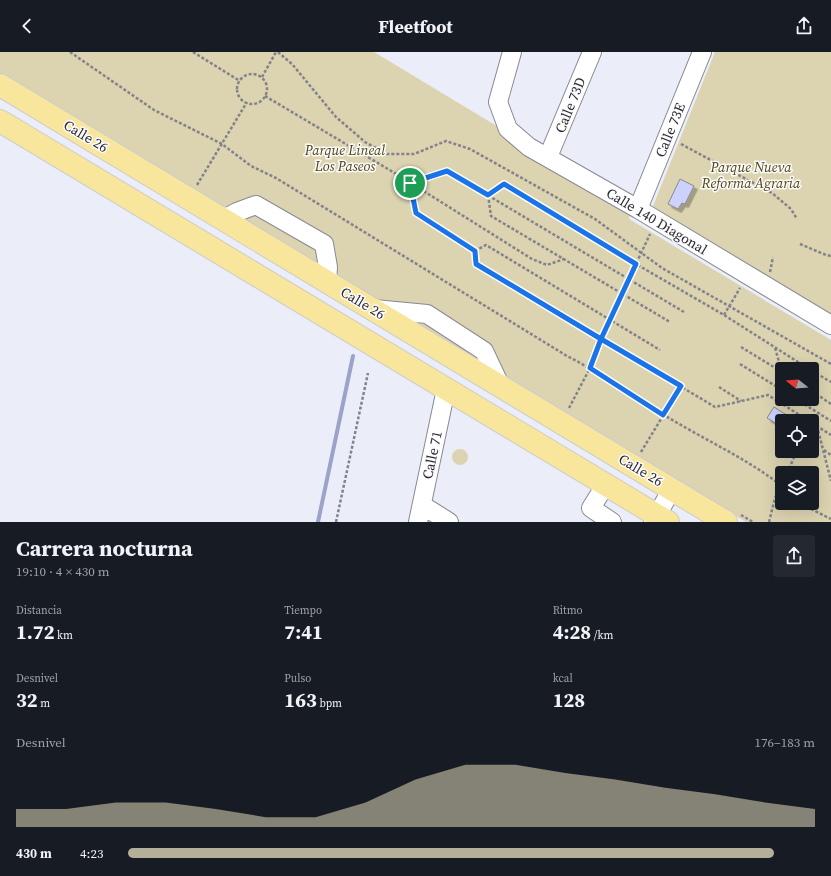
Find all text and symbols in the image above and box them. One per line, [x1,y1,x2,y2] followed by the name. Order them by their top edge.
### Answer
[378,14,453,39] text: Fleetfoot
[16,15,38,37] icon: back
[793,15,815,37] icon: share
[550,74,590,136] street label: Calle 73D
[650,100,690,160] street label: Calle 73E
[60,115,112,157] street label: Calle 26
[304,140,385,176] park label: Parque Lineal Los Paseos
[701,157,801,193] park label: Parque Nueva Reforma Agraria
[393,166,427,200] pin
[399,172,421,194] icon: arrive
[603,183,711,259] street label: Calle 140 Diagonal
[337,282,389,324] street label: Calle 26
[775,362,819,406] north arrow
[775,362,819,510] map controls
[775,414,819,458] button: locate
[417,429,447,481] street label: Calle 71
[615,449,667,491] street label: Calle 26
[775,466,819,510] button: layers
[16,533,193,563] text: Carrera nocturna
[773,535,815,577] button: share
[16,563,110,580] text: 19:10 · 4 × 430 m
[16,603,62,618] text: Distancia
[284,603,322,618] text: Tiempo
[553,603,583,618] text: Ritmo
[16,618,55,646] text: 1.72
[284,618,323,646] text: 7:41
[553,618,591,646] text: 4:28
[55,628,73,643] text: km
[591,628,613,643] text: /km
[16,671,58,686] text: Desnivel
[284,671,311,686] text: Pulso
[553,671,573,686] text: kcal
[16,686,38,714] text: 32
[284,686,317,714] text: 163
[553,686,585,714] text: 128
[38,696,50,711] text: m
[317,696,342,711] text: bpm
[16,734,66,751] text: Desnivel
[755,734,815,751] text: 176–183 m
[16,845,52,862] text: 430 m
[80,845,103,862] text: 4:23

